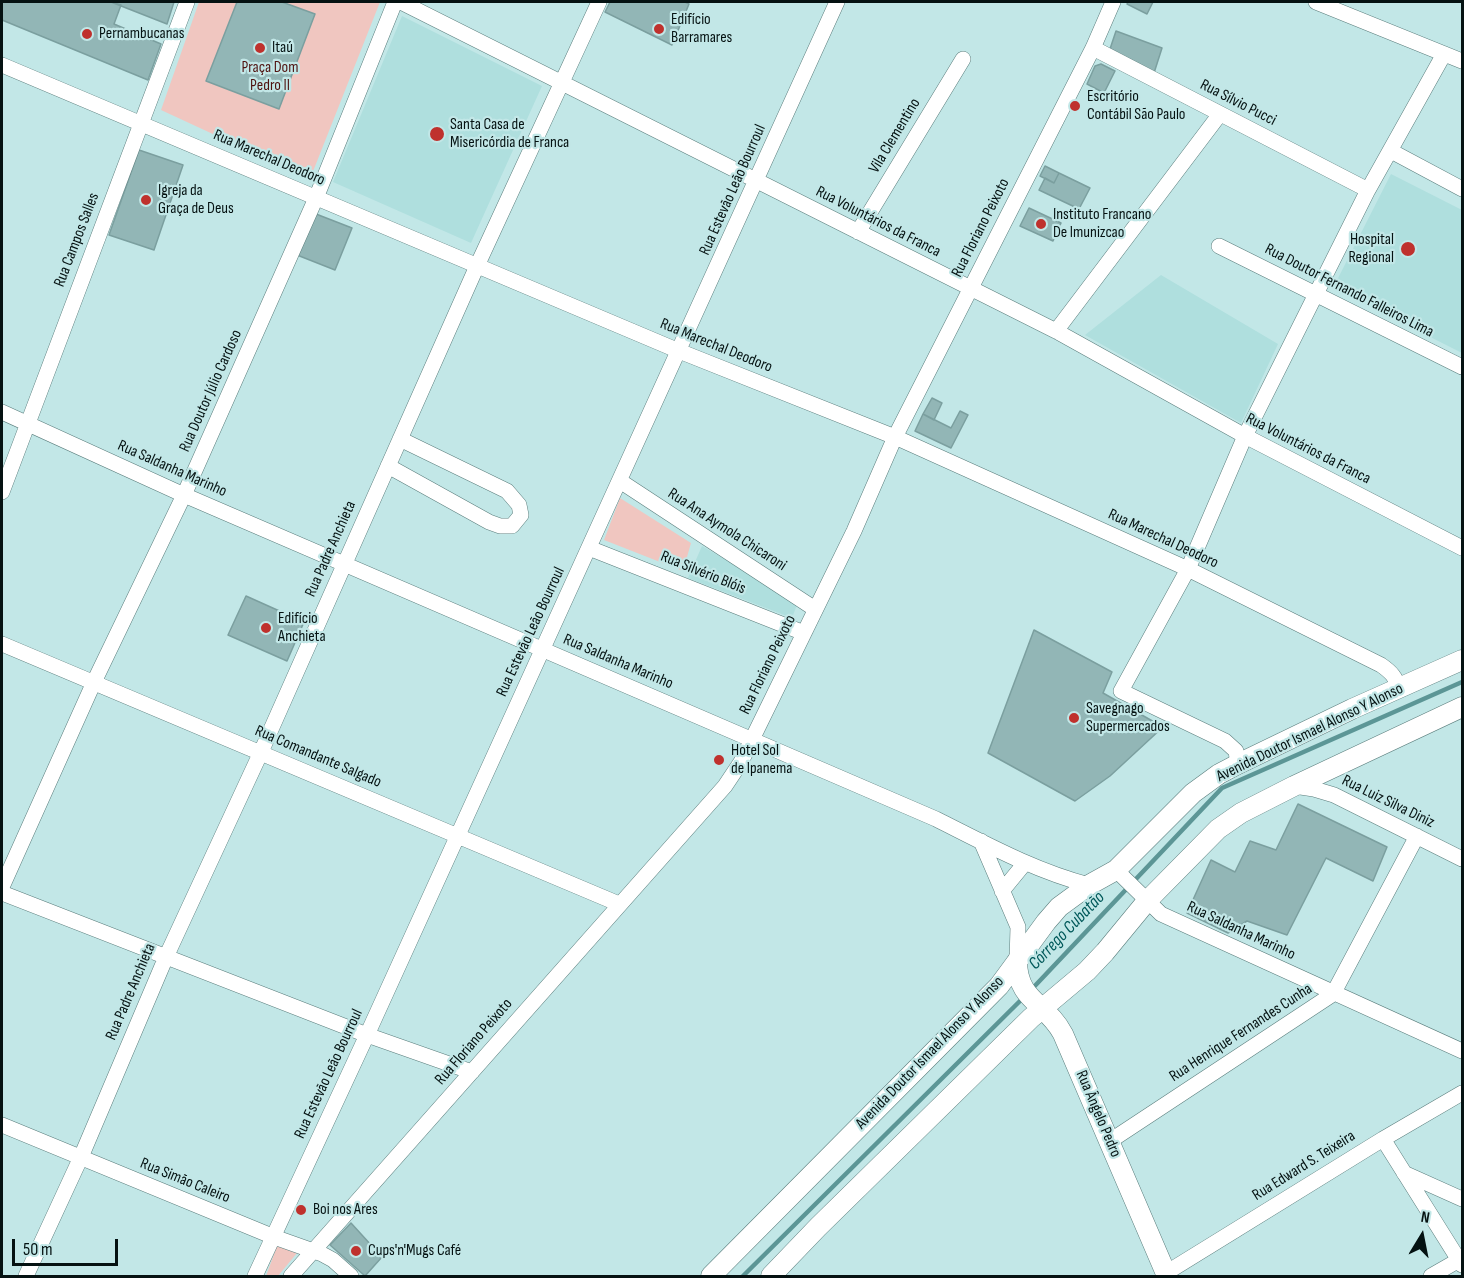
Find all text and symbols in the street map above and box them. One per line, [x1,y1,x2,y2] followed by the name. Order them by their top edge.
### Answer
[671,10,732,48] place label: Edifício Barramares
[652,22,666,36] marker: Edifício Barramares
[99,24,184,44] place label: Pernambucanas
[80,27,94,41] marker: Pernambucanas
[272,38,293,58] place label: Itaú
[253,41,267,55] marker: Itaú
[242,58,298,96] park label: Praça Dom Pedro II
[1197,76,1279,130] street label: Rua Sílvio Pucci
[1087,87,1186,125] place label: Escritório Contábil São Paulo
[865,95,925,177] street label: Vila Clementino
[1068,99,1082,113] marker: Escritório Contábil São Paulo
[450,115,569,153] place label: Santa Casa de Misericórdia de Franca
[696,122,770,258] street label: Rua Estevão Leão Bourroul
[428,125,446,143] marker: Santa Casa de Misericórdia de Franca
[210,126,328,190] street label: Rua Marechal Deodoro
[948,175,1014,281] street label: Rua Floriano Peixoto
[158,181,234,219] place label: Igreja da Graça de Deus
[812,182,944,262] street label: Rua Voluntários da Franca
[50,190,104,290] street label: Rua Campos Salles
[139,193,153,207] marker: Igreja da Graça de Deus
[1053,205,1151,243] place label: Instituto Francano De Imunizcao
[1034,217,1048,231] marker: Instituto Francano De Imunizcao
[1348,230,1394,268] place label: Hospital Regional
[1261,240,1437,342] street label: Rua Doutor Fernando Falleiros Lima
[1399,240,1417,258] marker: Hospital Regional
[657,315,775,377] street label: Rua Marechal Deodoro
[175,327,247,455] street label: Rua Doutor Júlio Cardoso
[1242,409,1374,489] street label: Rua Voluntários da Franca
[114,436,230,502] street label: Rua Saldanha Marinho
[664,484,790,576] street label: Rua Ana Aymola Chicaroni
[301,498,361,600] street label: Rua Padre Anchieta
[1105,505,1221,573] street label: Rua Marechal Deodoro
[658,547,748,599] street label: Rua Silvério Blóis
[493,564,569,700] street label: Rua Estevão Leão Bourroul
[278,609,326,647] place label: Edifício Anchieta
[736,612,800,718] street label: Rua Floriano Peixoto
[259,621,273,635] marker: Edifício Anchieta
[560,630,676,694] street label: Rua Saldanha Marinho
[1214,679,1406,787] street label: Avenida Doutor Ismael Alonso Y Alonso
[1086,699,1170,737] place label: Savegnago Supermercados
[1067,711,1081,725] marker: Savegnago Supermercados
[252,722,384,792] street label: Rua Comandante Salgado
[731,741,792,779] place label: Hotel Sol de Ipanema
[712,753,726,767] marker: Hotel Sol de Ipanema
[1339,771,1437,833] street label: Rua Luiz Silva Diniz
[1024,887,1110,975] water label: Córrego Cubatão
[1184,897,1298,965] street label: Rua Saldanha Marinho
[102,941,160,1043] street label: Rua Padre Anchieta
[852,973,1008,1133] street label: Avenida Doutor Ismael Alonso Y Alonso
[1166,980,1316,1086] street label: Rua Henrique Fernandes Cunha
[431,995,517,1089] street label: Rua Floriano Peixoto
[291,1006,367,1142] street label: Rua Estevão Leão Bourroul
[1071,1068,1125,1160] street label: Rua Ângelo Pedro
[1249,1127,1359,1205] street label: Rua Edward S. Teixeira
[137,1154,233,1208] street label: Rua Simão Caleiro
[313,1200,378,1220] place label: Boi nos Ares
[294,1203,308,1217] marker: Boi nos Ares
[1392,1206,1452,1266] north arrow
[1419,1208,1431,1228] text: N
[15,1227,122,1265] scale bar
[23,1239,53,1260] text: 50 m
[368,1241,461,1261] place label: Cups'n'Mugs Café
[349,1244,363,1258] marker: Cups'n'Mugs Café

